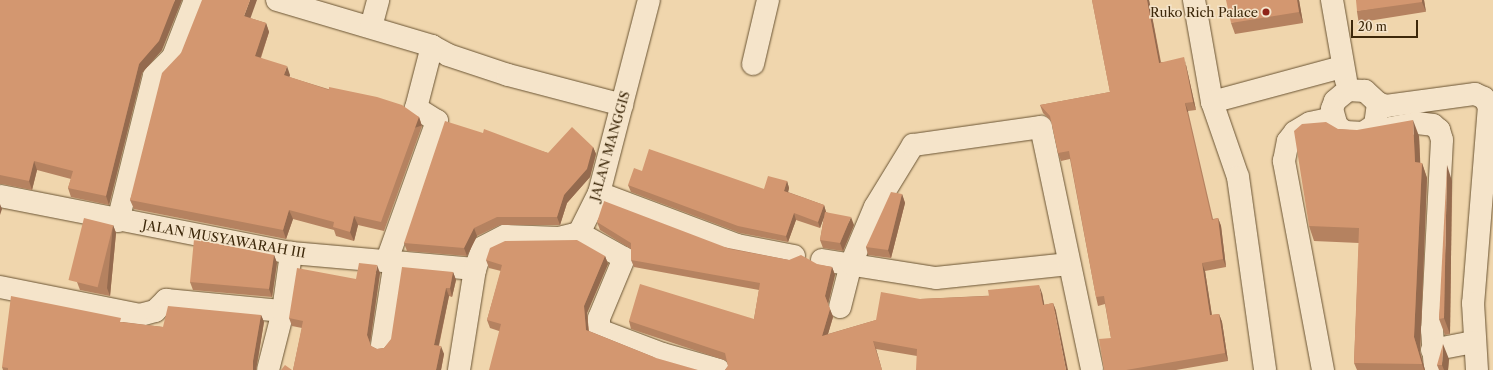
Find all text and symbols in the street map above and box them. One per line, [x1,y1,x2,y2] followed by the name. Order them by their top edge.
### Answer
[1150,4,1258,20] place label: Ruko Rich Palace
[1261,7,1271,17] marker: Ruko Rich Palace
[1353,12,1420,38] scale bar
[1358,19,1387,34] text: 20 m
[587,89,633,203] street label: JALAN MANGGIS
[141,217,307,261] street label: JALAN MUSYAWARAH III

